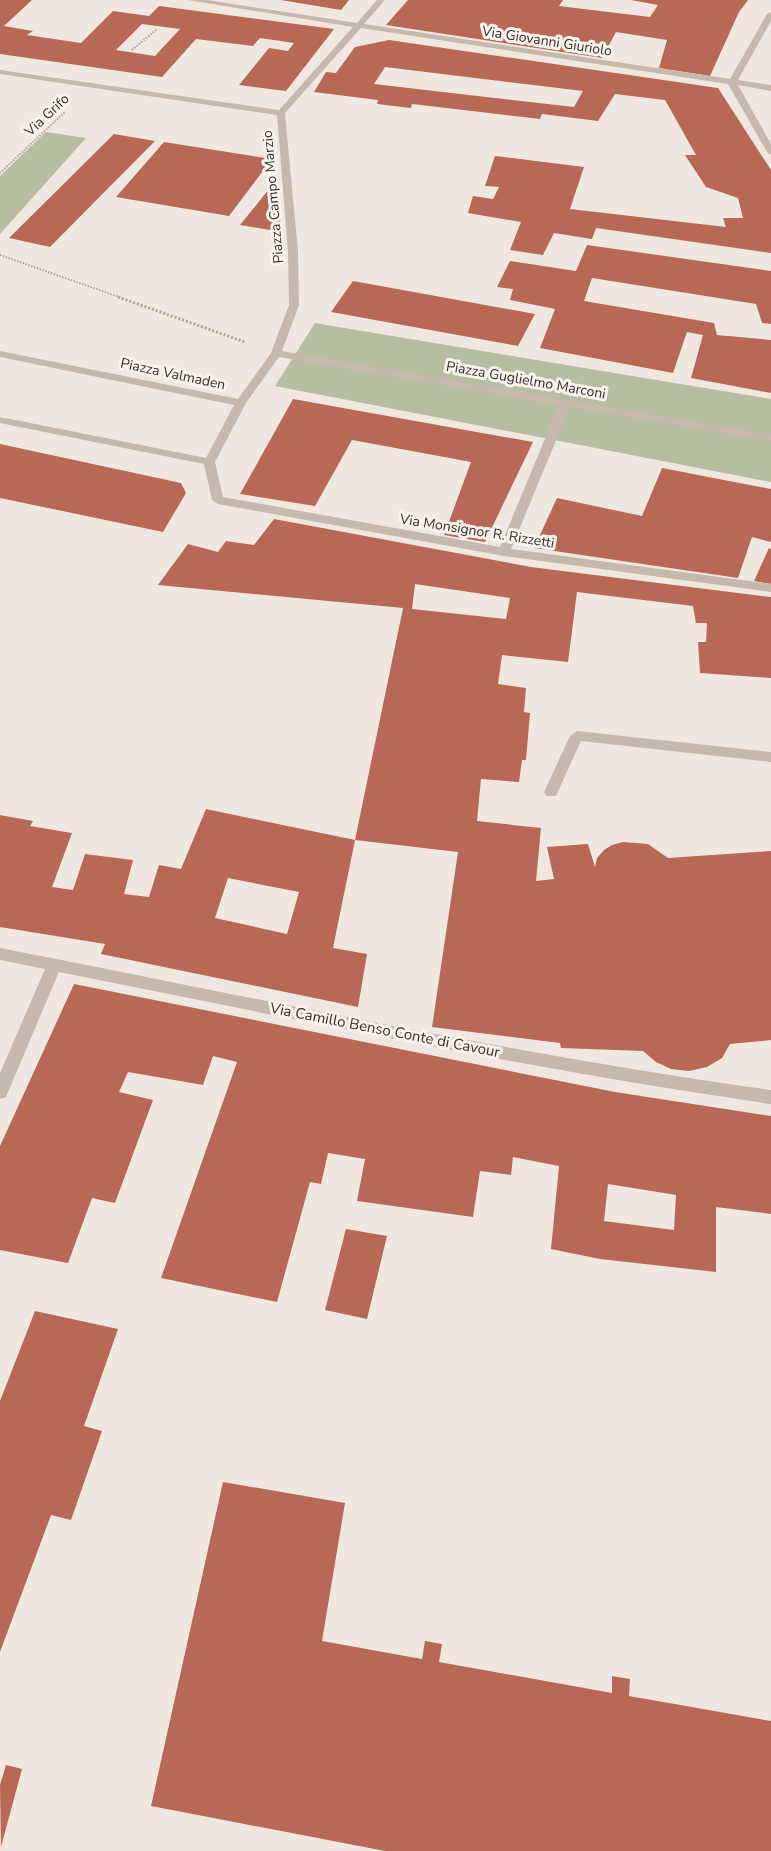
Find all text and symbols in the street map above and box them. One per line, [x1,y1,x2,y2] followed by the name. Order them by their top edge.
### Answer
[480,21,614,61] street label: Via Giovanni Giuriolo
[20,89,74,141] street label: Via Grifo
[258,129,288,264] street label: Piazza Campo Marzio
[119,354,227,394] street label: Piazza Valmaden
[445,357,607,403] street label: Piazza Guglielmo Marconi
[397,509,556,553] street label: Via Monsignor R. Rizzetti
[267,998,502,1062] street label: Via Camillo Benso Conte di Cavour

